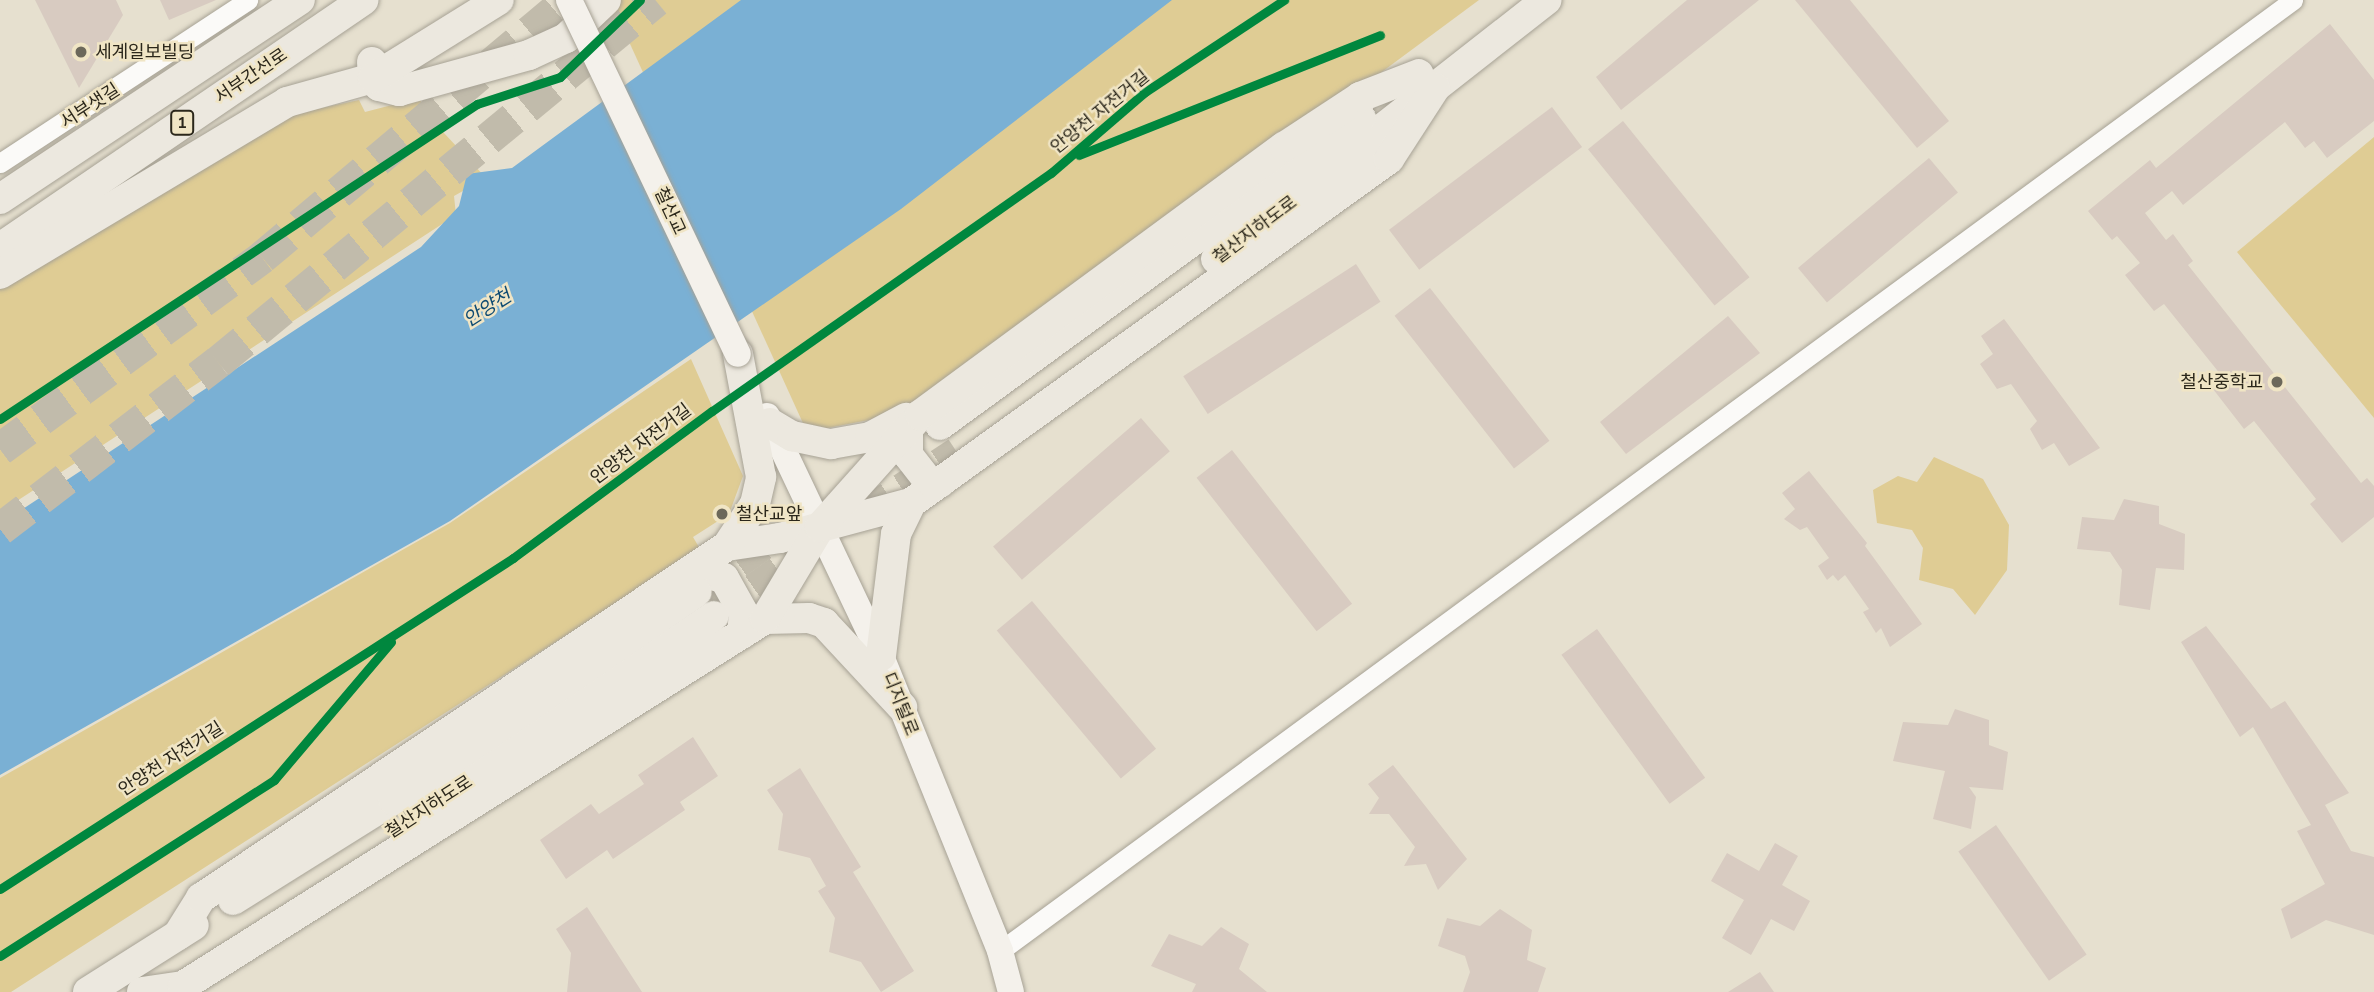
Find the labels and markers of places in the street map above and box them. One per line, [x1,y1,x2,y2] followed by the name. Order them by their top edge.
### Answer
[95,41,194,63] place label: 세계일보빌딩
[73,44,89,60] marker: 세계일보빌딩
[2180,371,2263,393] place label: 철산중학교
[2269,374,2285,390] marker: 철산중학교
[736,503,802,525] place label: 철산교앞
[714,506,730,522] marker: 철산교앞

